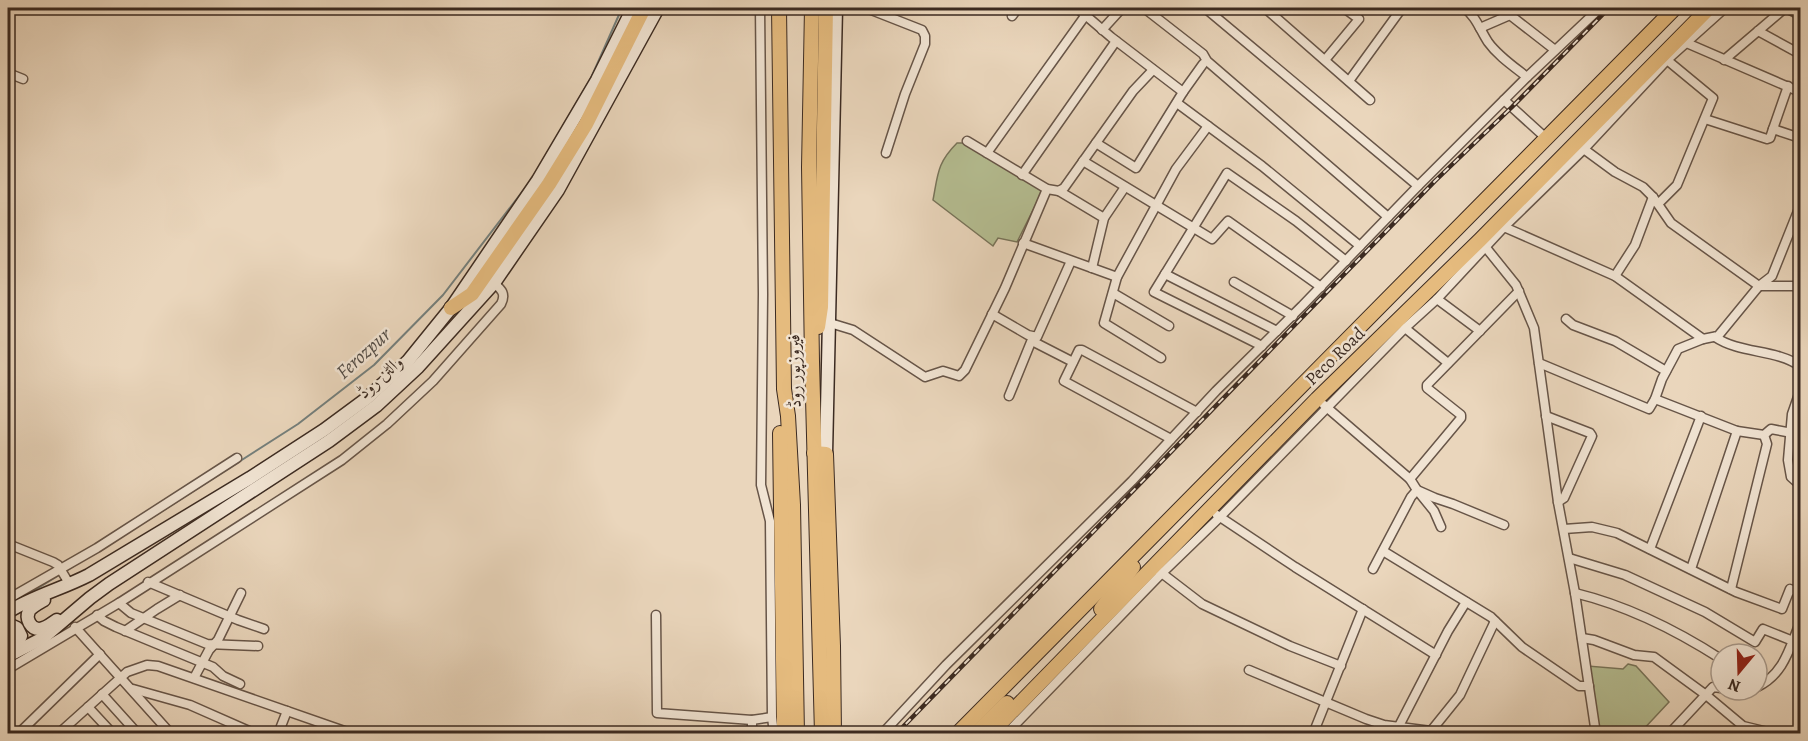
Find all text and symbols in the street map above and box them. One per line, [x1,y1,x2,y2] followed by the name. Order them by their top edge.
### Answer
[330,321,397,385] water label: Ferozpur
[1300,321,1370,391] street label: Peco Road
[781,334,808,408] street label: فیروزپور روڈ
[352,350,408,404] street label: والٹن روڈ
[1709,642,1769,702] north arrow
[1725,673,1744,698] text: N

